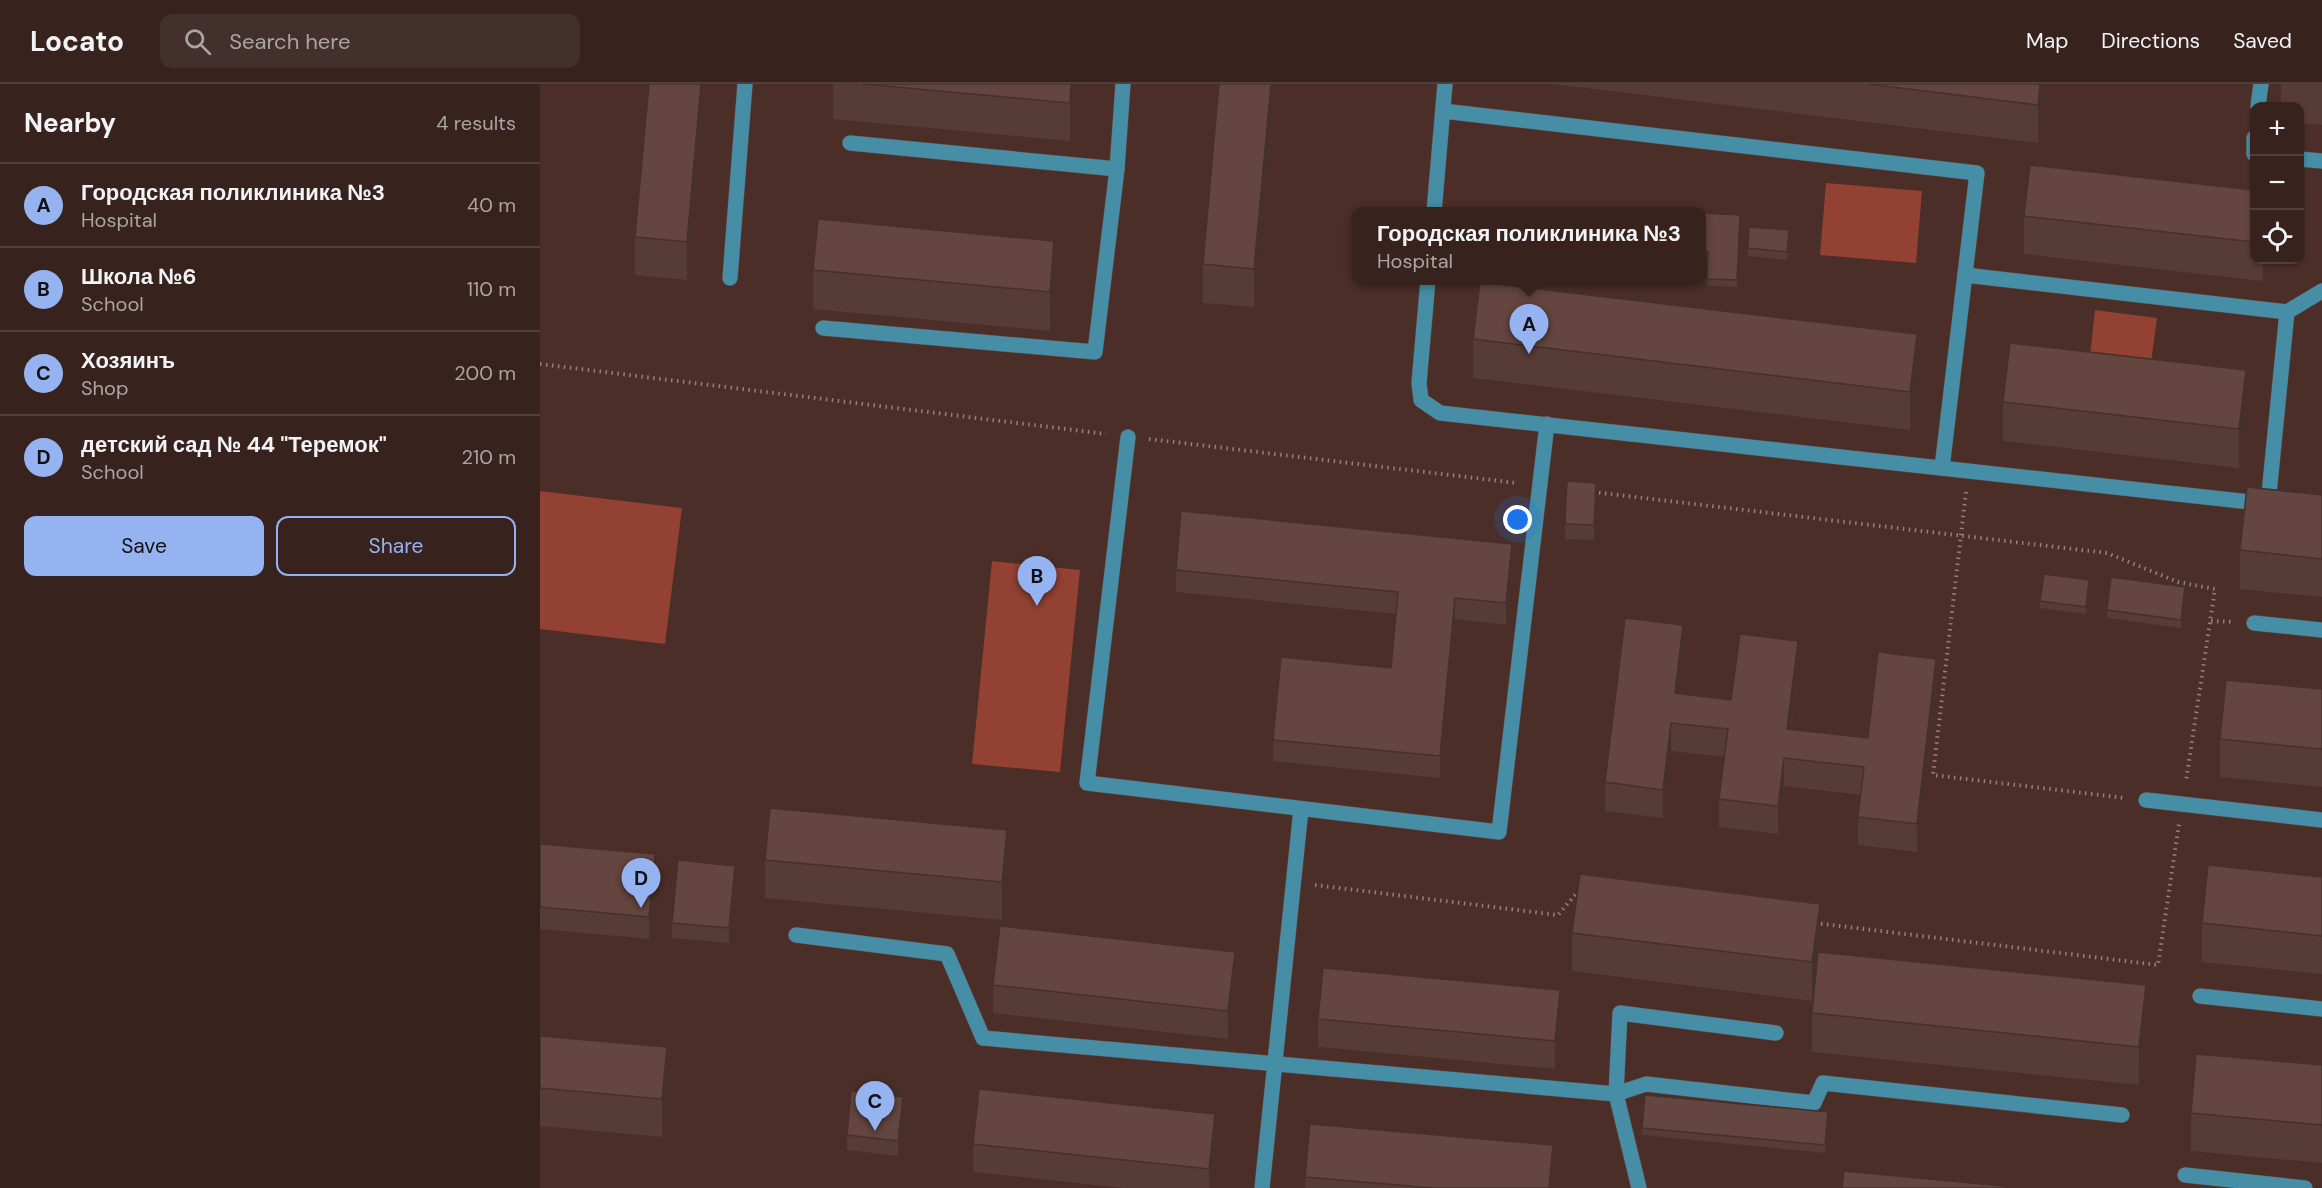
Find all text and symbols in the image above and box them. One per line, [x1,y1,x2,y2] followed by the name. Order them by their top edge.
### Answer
[160,14,580,68] search box
[30,23,124,60] text: Locato
[181,25,214,58] icon: search
[229,27,351,56] text: Search here
[2026,27,2068,55] text: Map
[2101,27,2200,55] text: Directions
[2233,27,2292,55] text: Saved
[2250,102,2304,264] map controls
[2250,102,2304,156] button: +
[24,106,116,140] text: Nearby
[436,110,516,136] text: 4 results
[2250,156,2304,210] button: −
[81,178,385,207] text: Городская поликлиника №3
[36,192,51,218] text: A
[467,192,516,218] text: 40 m
[81,207,157,233] text: Hospital
[1352,207,1706,285] popup
[2250,210,2304,264] button: locate
[1377,219,1681,248] text: Городская поликлиника №3
[1377,248,1453,274] text: Hospital
[81,262,197,291] text: Школа №6
[37,276,50,302] text: B
[467,276,516,302] text: 110 m
[81,291,144,317] text: School
[1510,304,1548,354] pin: A
[81,346,175,375] text: Хозяинъ
[36,360,51,386] text: C
[454,360,516,386] text: 200 m
[81,375,128,401] text: Shop
[81,430,387,459] text: детский сад № 44 "Теремок"
[36,444,51,470] text: D
[461,444,516,470] text: 210 m
[81,459,144,485] text: School
[1503,505,1532,534] your location
[24,516,264,576] button: Save
[276,516,516,576] button: Share
[1018,556,1056,606] pin: B
[622,858,660,908] pin: D
[856,1082,894,1131] pin: C

